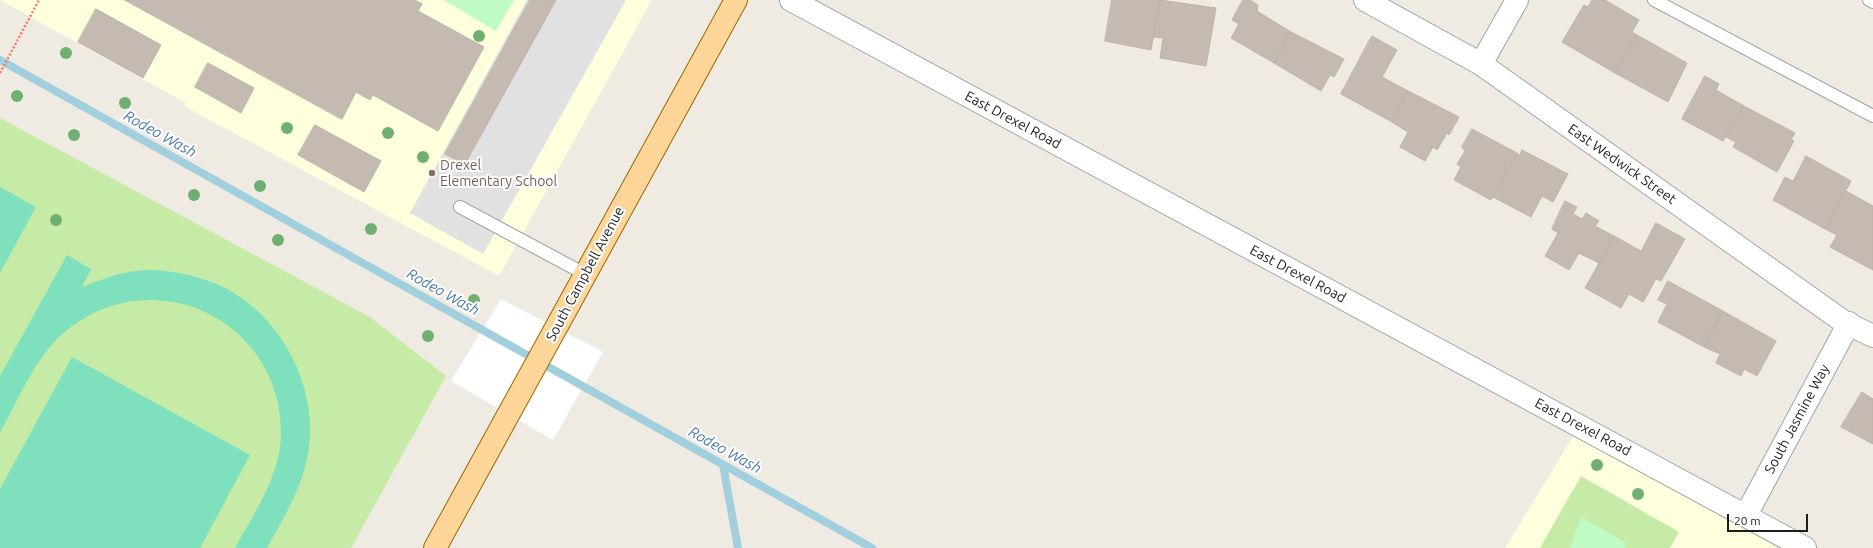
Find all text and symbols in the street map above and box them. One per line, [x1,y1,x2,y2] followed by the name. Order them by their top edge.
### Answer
[962,88,1064,152] street label: East Drexel Road
[120,107,200,161] water label: Rodeo Wash
[1565,120,1679,208] street label: East Wedwick Street
[440,157,557,190] place label: Drexel Elementary School
[427,168,437,178] marker: Drexel Elementary School
[542,204,628,344] street label: South Campbell Avenue
[1247,242,1349,306] street label: East Drexel Road
[403,265,483,319] water label: Rodeo Wash
[1761,361,1833,477] street label: South Jasmine Way
[1532,395,1634,459] street label: East Drexel Road
[685,423,765,477] water label: Rodeo Wash
[1729,506,1810,532] scale bar
[1734,514,1761,527] text: 20 m

